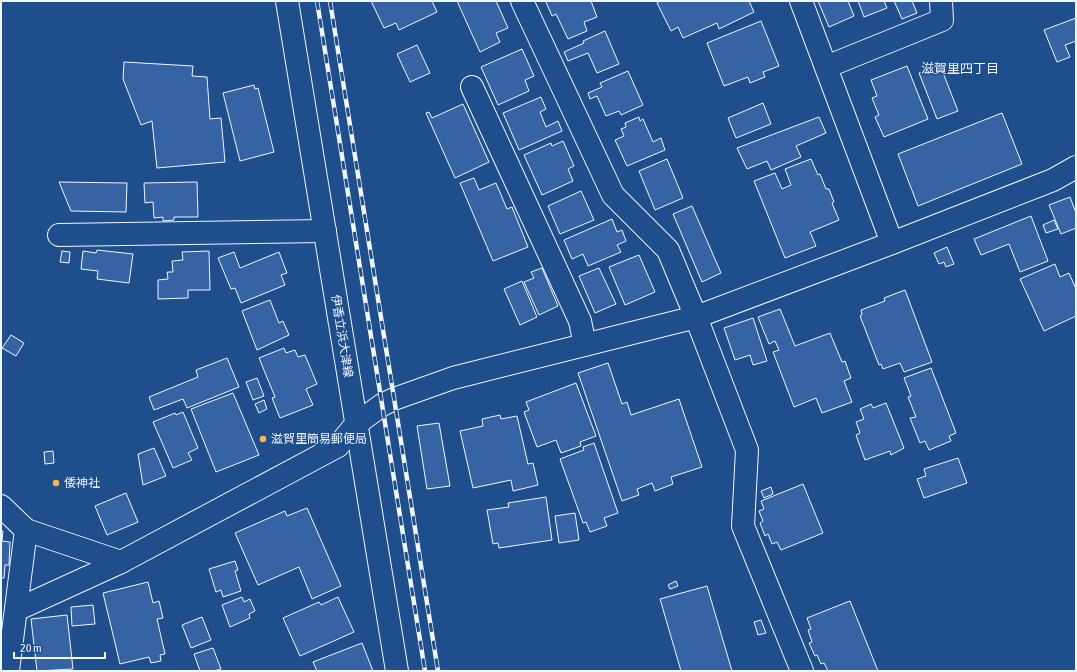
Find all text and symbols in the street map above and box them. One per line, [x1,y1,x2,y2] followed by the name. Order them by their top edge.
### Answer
[921,61,999,76] district label: 滋賀里四丁目
[329,293,355,379] street label: 伊香立浜大津線
[271,432,367,446] place label: 滋賀里簡易郵便局
[258,434,268,444] marker: 滋賀里簡易郵便局
[64,476,100,490] place label: 倭神社
[51,478,61,488] marker: 倭神社
[14,634,105,660] scale bar
[20,641,42,655] text: 20 m

